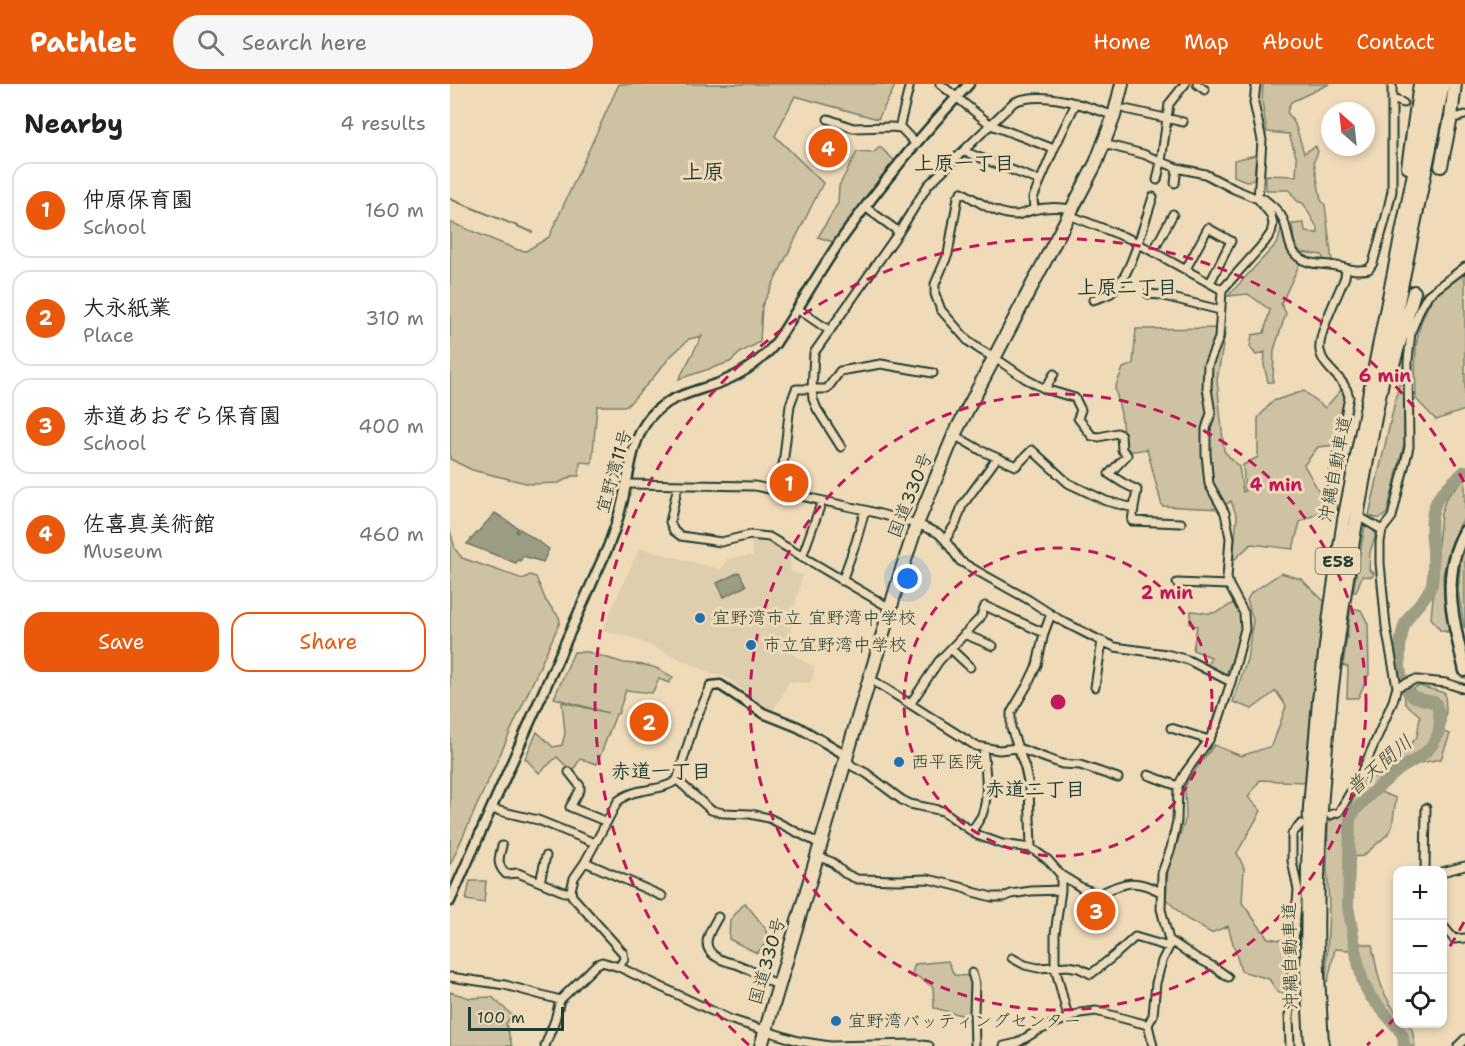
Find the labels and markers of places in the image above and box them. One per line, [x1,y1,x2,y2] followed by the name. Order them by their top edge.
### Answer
[808,126,848,170] pin: 4
[770,460,808,506] pin: 1
[712,606,916,630] place label: 宜野湾市立 宜野湾中学校
[693,611,707,625] marker: 宜野湾市立 宜野湾中学校
[763,633,907,657] place label: 市立宜野湾中学校
[744,638,758,652] marker: 市立宜野湾中学校
[1048,692,1068,712] centre of rings
[630,700,668,744] pin: 2
[911,750,983,774] place label: 西平医院
[892,755,906,769] marker: 西平医院
[1076,888,1116,934] pin: 3
[848,1009,1081,1033] place label: 宜野湾バッティングセンター
[829,1014,843,1028] marker: 宜野湾バッティングセンター

